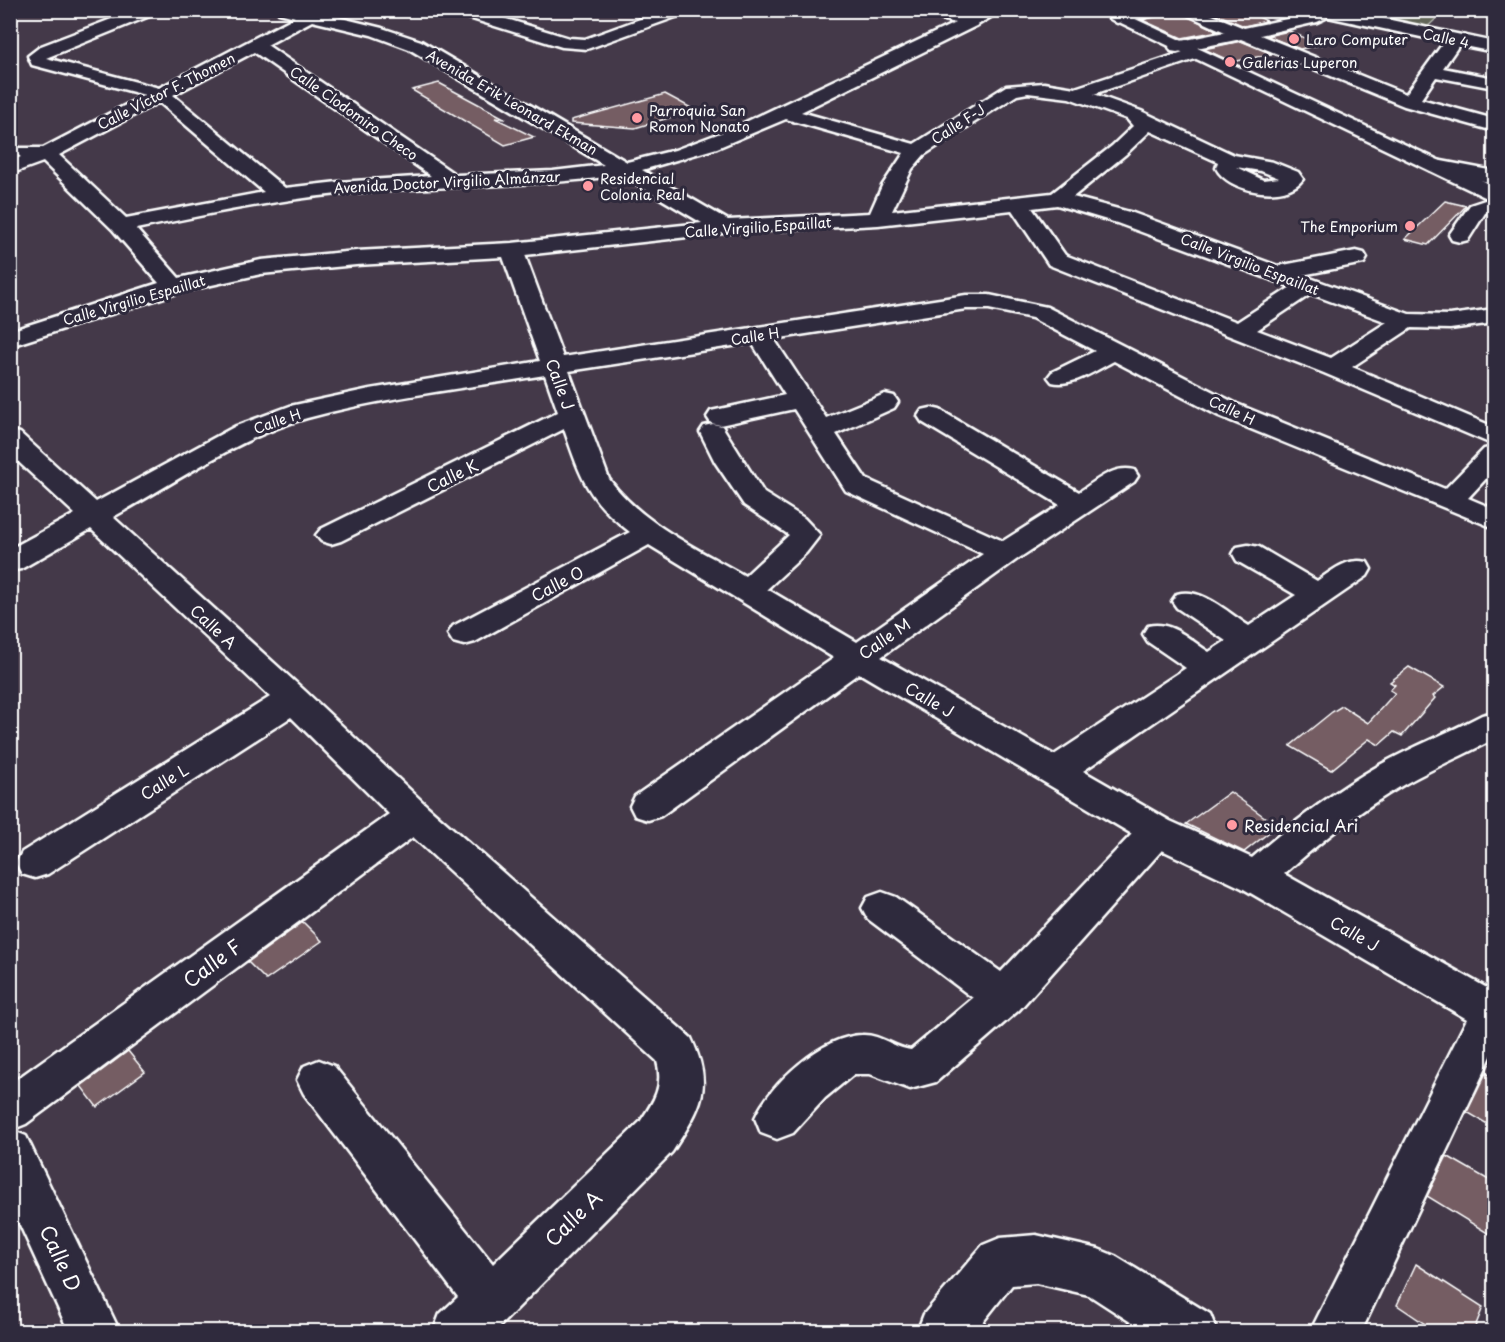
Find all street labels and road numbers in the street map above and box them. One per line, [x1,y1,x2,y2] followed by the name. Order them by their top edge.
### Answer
[1421,23,1471,53] street label: Calle 4
[422,44,602,160] street label: Avenida Erik Leonard Ekman
[94,47,238,135] street label: Calle Víctor F. Thomen
[286,61,423,165] street label: Calle Clodomiro Checo
[927,99,989,149] street label: Calle F-J
[333,166,562,198] street label: Avenida Doctor Virgilio Almánzar
[684,211,832,243] street label: Calle Virgilio Espaillat
[1178,228,1323,300] street label: Calle Virgilio Espaillat
[60,270,208,330] street label: Calle Virgilio Espaillat
[729,322,781,350] street label: Calle H
[541,355,581,413] street label: Calle J
[1205,390,1259,430] street label: Calle H
[250,403,304,439] street label: Calle H
[422,452,482,498] street label: Calle K
[526,559,588,607] street label: Calle O
[185,598,243,654] street label: Calle A
[853,611,915,665] street label: Calle M
[901,675,959,723] street label: Calle J
[135,757,193,805] street label: Calle L
[1326,909,1384,957] street label: Calle J
[176,931,248,995] street label: Calle F
[538,1183,608,1253] street label: Calle A
[33,1220,89,1296] street label: Calle D

